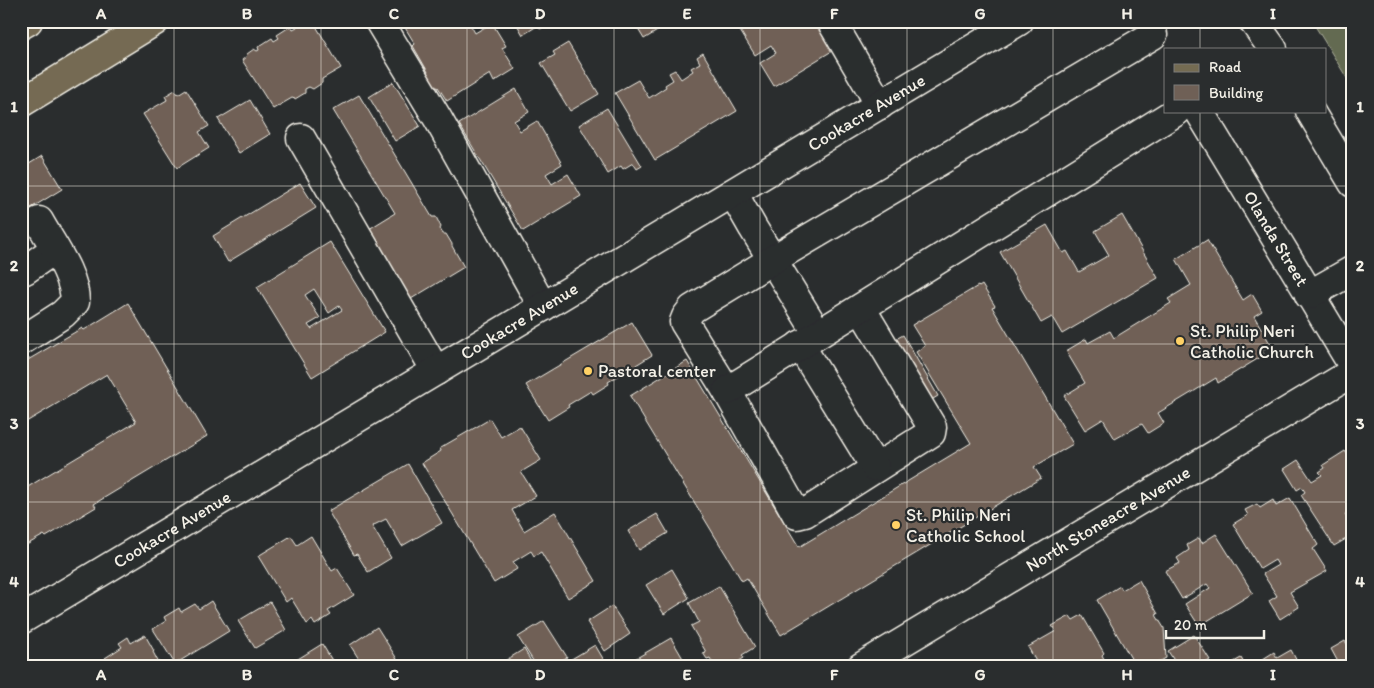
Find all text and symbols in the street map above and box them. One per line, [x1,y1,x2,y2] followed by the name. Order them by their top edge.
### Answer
[95,4,107,23] text: A
[242,4,253,23] text: B
[389,4,400,23] text: C
[535,4,546,23] text: D
[683,4,692,23] text: E
[830,4,839,23] text: F
[974,4,986,23] text: G
[1121,4,1133,23] text: H
[1270,4,1276,23] text: I
[1164,48,1326,112] legend
[1209,58,1242,76] text: Road
[804,69,929,156] street label: Cookacre Avenue
[1209,84,1263,102] text: Building
[10,97,18,116] text: 1
[1356,97,1364,116] text: 1
[1239,187,1313,290] street label: Olanda Street
[10,256,19,275] text: 2
[1356,256,1365,275] text: 2
[456,277,582,365] street label: Cookacre Avenue
[1190,320,1314,363] place label: St. Philip Neri Catholic Church
[1174,335,1186,347] marker: St. Philip Neri Catholic Church
[598,360,716,382] place label: Pastoral center
[582,365,594,377] marker: Pastoral center
[10,414,19,433] text: 3
[1356,414,1365,433] text: 3
[1022,461,1194,577] street label: North Stoneacre Avenue
[109,486,235,573] street label: Cookacre Avenue
[906,504,1025,547] place label: St. Philip Neri Catholic School
[890,519,902,531] marker: St. Philip Neri Catholic School
[9,572,19,591] text: 4
[1355,572,1365,591] text: 4
[1166,608,1264,640] scale bar
[1174,616,1208,634] text: 20 m
[95,665,107,684] text: A
[242,665,253,684] text: B
[389,665,400,684] text: C
[535,665,546,684] text: D
[683,665,692,684] text: E
[830,665,839,684] text: F
[974,665,986,684] text: G
[1121,665,1133,684] text: H
[1270,665,1276,684] text: I

